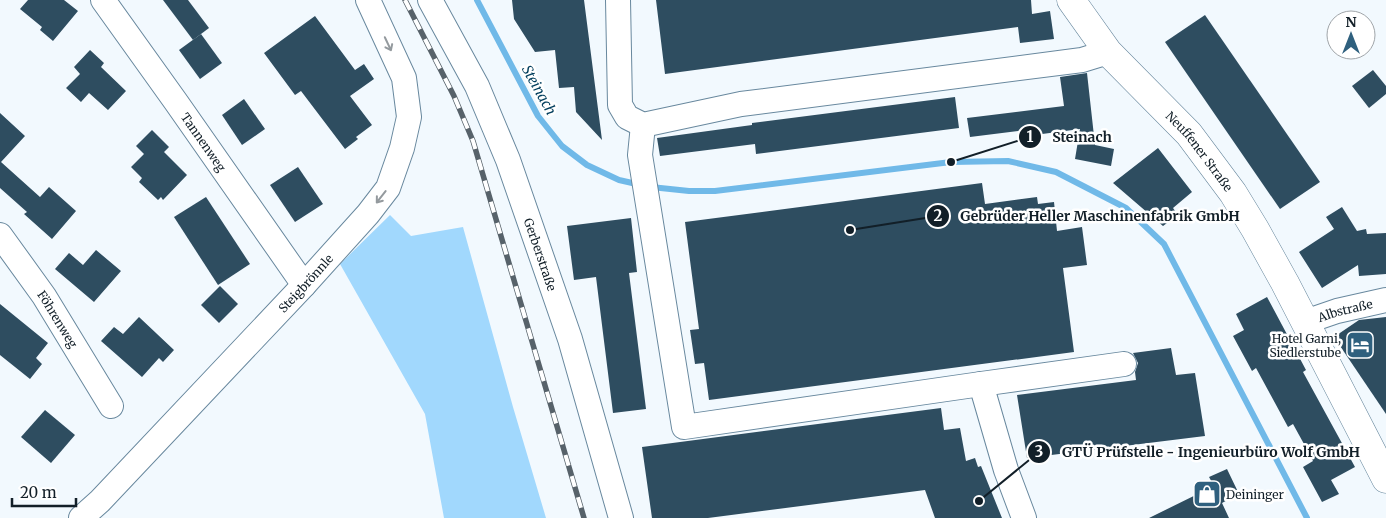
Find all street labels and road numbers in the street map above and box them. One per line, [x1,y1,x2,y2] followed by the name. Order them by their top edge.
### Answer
[1163,108,1236,194] street label: Neuffener Straße
[178,110,230,175] street label: Tannenweg
[521,216,560,293] street label: Gerberstraße
[275,251,336,315] street label: Steigbrönnle
[35,287,81,351] street label: Föhrenweg
[1315,296,1374,325] street label: Albstraße

